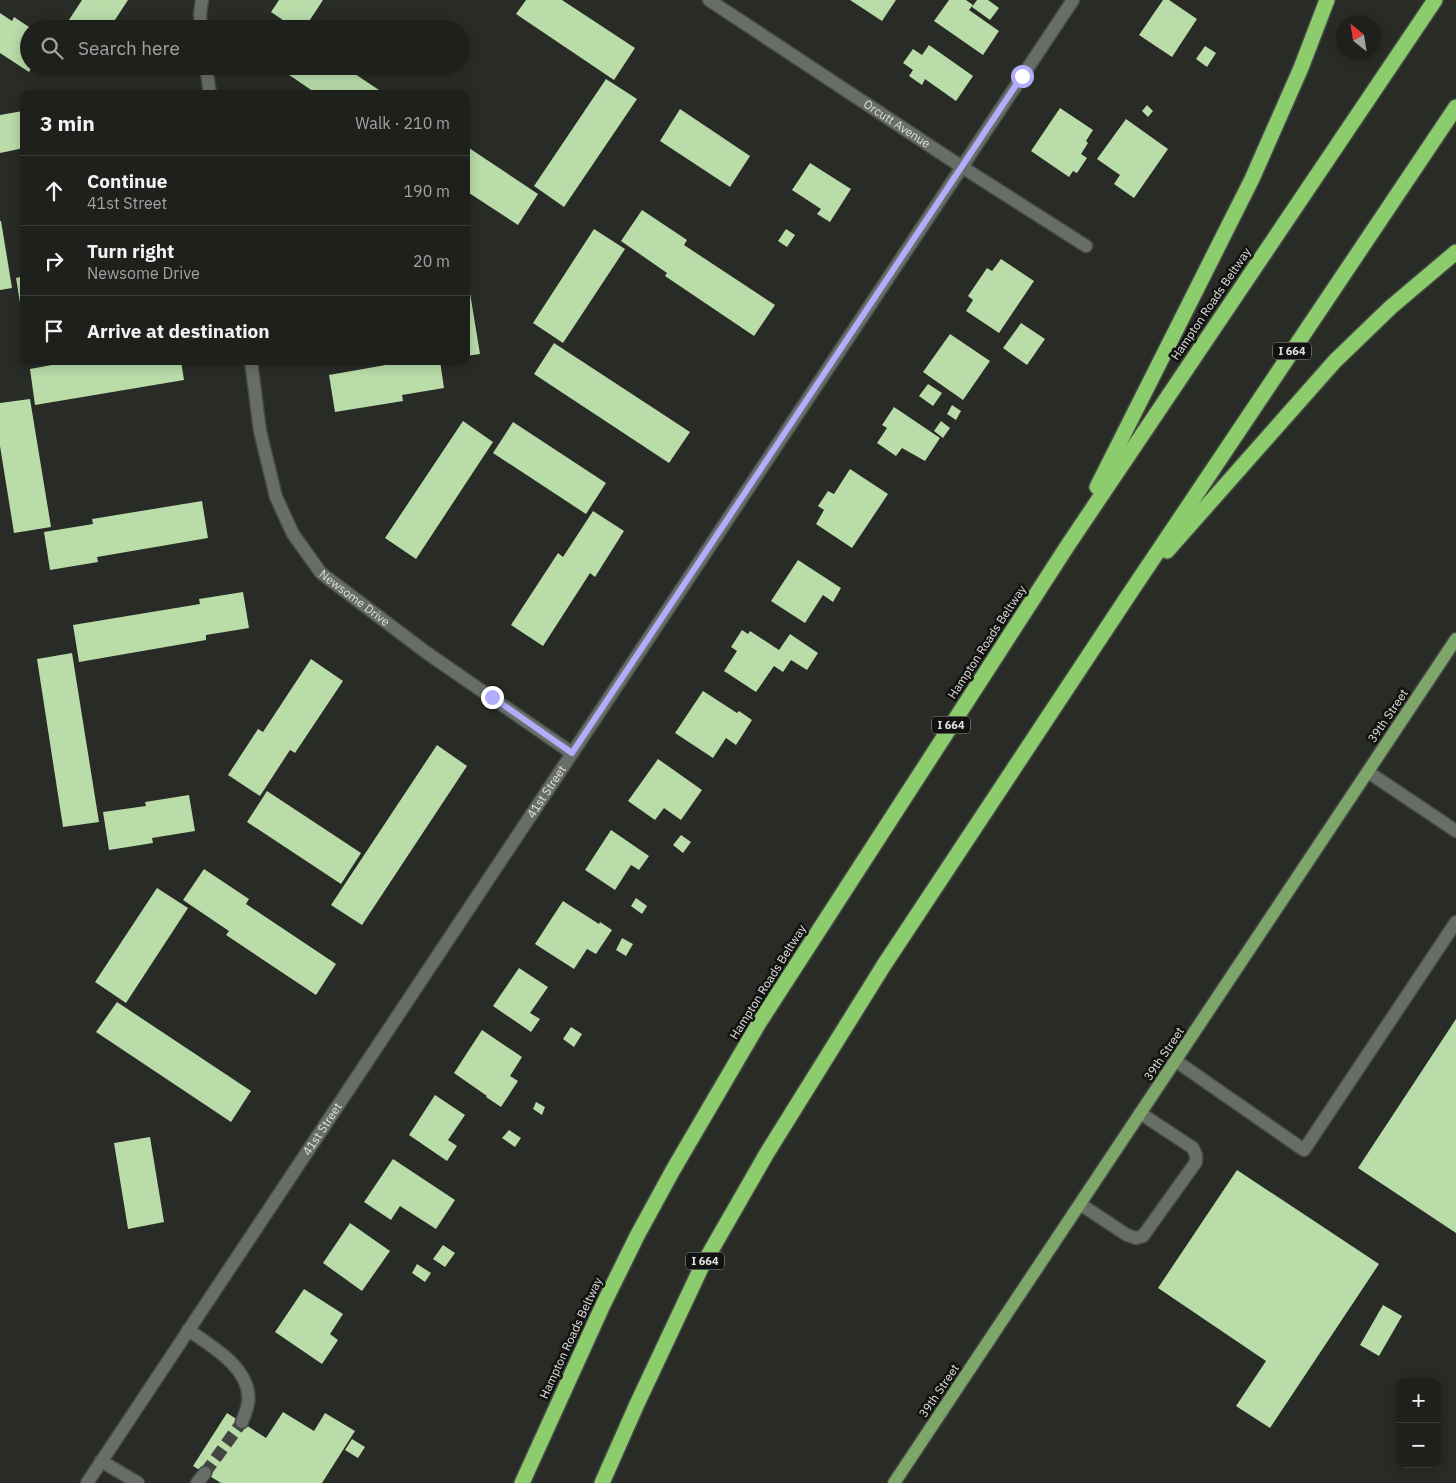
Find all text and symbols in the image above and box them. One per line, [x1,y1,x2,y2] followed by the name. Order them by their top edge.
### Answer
[1336,15,1381,60] north arrow
[20,20,470,75] search box
[38,34,66,62] icon: search
[78,36,180,60] text: Search here
[1011,65,1034,88] route start
[861,96,934,151] street label: Orcutt Avenue
[40,109,95,137] text: 3 min
[355,113,450,133] text: Walk · 210 m
[87,169,167,193] text: Continue
[40,177,68,205] icon: ahead
[403,181,450,201] text: 190 m
[87,193,167,213] text: 41st Street
[87,239,174,263] text: Turn right
[1167,245,1254,363] street label: Hampton Roads Beltway
[40,247,68,275] icon: right
[413,251,450,271] text: 20 m
[87,263,200,283] text: Newsome Drive
[40,317,68,345] icon: arrive
[87,319,270,343] text: Arrive at destination
[1273,342,1311,360] road number: I 664
[316,566,393,629] street label: Newsome Drive
[944,582,1029,701] street label: Hampton Roads Beltway
[481,686,504,709] route end
[1364,686,1411,745] street label: 39th Street
[932,716,970,734] road number: I 664
[523,762,569,821] street label: 41st Street
[726,922,809,1042] street label: Hampton Roads Beltway
[1140,1024,1187,1083] street label: 39th Street
[299,1100,345,1158] street label: 41st Street
[686,1252,724,1270] road number: I 664
[536,1275,605,1401] street label: Hampton Roads Beltway
[915,1361,962,1420] street label: 39th Street
[1396,1378,1441,1468] map controls
[1396,1378,1441,1423] button: +
[1396,1423,1441,1468] button: −

